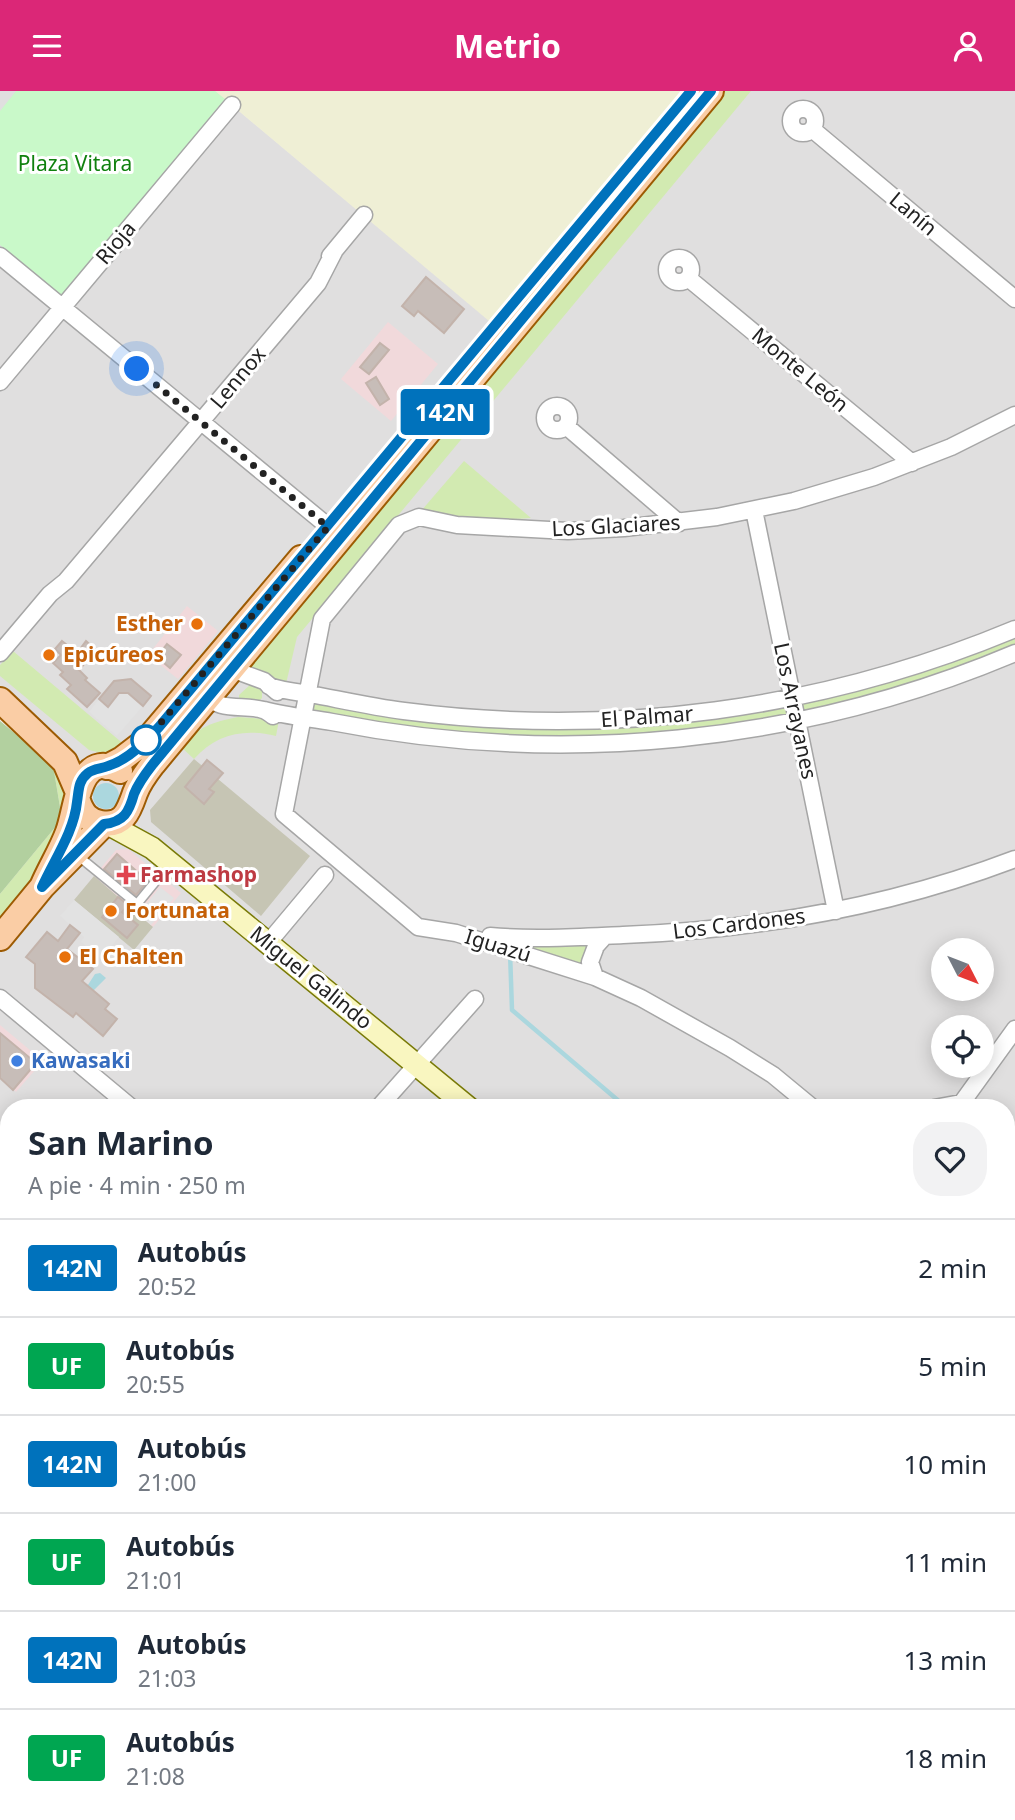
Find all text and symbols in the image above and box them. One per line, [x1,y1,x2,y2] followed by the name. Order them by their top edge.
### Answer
[454,24,561,67] text: Metrio
[28,27,66,65] icon: menu
[949,27,987,65] icon: person
[18,149,132,177] park label: Plaza Vitara
[884,185,943,241] street label: Lanín
[89,215,142,270] street label: Rioja
[746,321,855,418] street label: Monte León
[203,341,271,414] street label: Lennox
[119,351,154,386] your location
[396,389,494,435] line badge: 142N
[415,395,475,428] text: 142N
[551,508,681,542] street label: Los Glaciares
[116,609,184,637] place label: Esther
[189,616,205,632] marker: Esther
[63,640,164,668] place label: Epicúreos
[768,640,824,782] street label: Los Arrayanes
[41,647,57,663] marker: Epicúreos
[600,699,694,733] street label: El Palmar
[131,725,161,755] unlabelled marker
[140,860,257,888] place label: Farmashop
[118,867,134,883] marker: Farmashop
[125,896,230,924] place label: Fortunata
[671,901,807,945] street label: Los Cardones
[103,903,119,919] marker: Fortunata
[245,919,379,1035] street label: Miguel Galindo
[462,922,535,968] street label: Iguazú
[931,938,994,1001] north arrow
[931,938,994,1078] map controls
[79,942,184,970] place label: El Chalten
[57,949,73,965] marker: El Chalten
[931,1015,994,1078] button: locate
[31,1046,131,1074] place label: Kawasaki
[9,1053,25,1069] marker: Kawasaki
[28,1120,214,1165] text: San Marino
[913,1122,987,1196] button: heart
[28,1169,246,1201] text: A pie · 4 min · 250 m
[138,1234,247,1270] text: Autobús
[918,1250,987,1286] text: 2 min
[42,1251,103,1284] text: 142N
[138,1270,197,1302] text: 20:52
[126,1332,235,1368] text: Autobús
[918,1348,987,1384] text: 5 min
[51,1349,82,1382] text: UF
[126,1368,185,1400] text: 20:55
[138,1430,247,1466] text: Autobús
[903,1446,987,1482] text: 10 min
[42,1447,103,1480] text: 142N
[138,1466,197,1498] text: 21:00
[126,1528,235,1564] text: Autobús
[903,1544,987,1580] text: 11 min
[51,1545,82,1578] text: UF
[126,1564,185,1596] text: 21:01
[138,1626,247,1662] text: Autobús
[903,1642,987,1678] text: 13 min
[42,1643,103,1676] text: 142N
[138,1662,197,1694] text: 21:03
[126,1724,235,1760] text: Autobús
[903,1740,987,1776] text: 18 min
[51,1741,82,1774] text: UF
[126,1760,185,1792] text: 21:08

